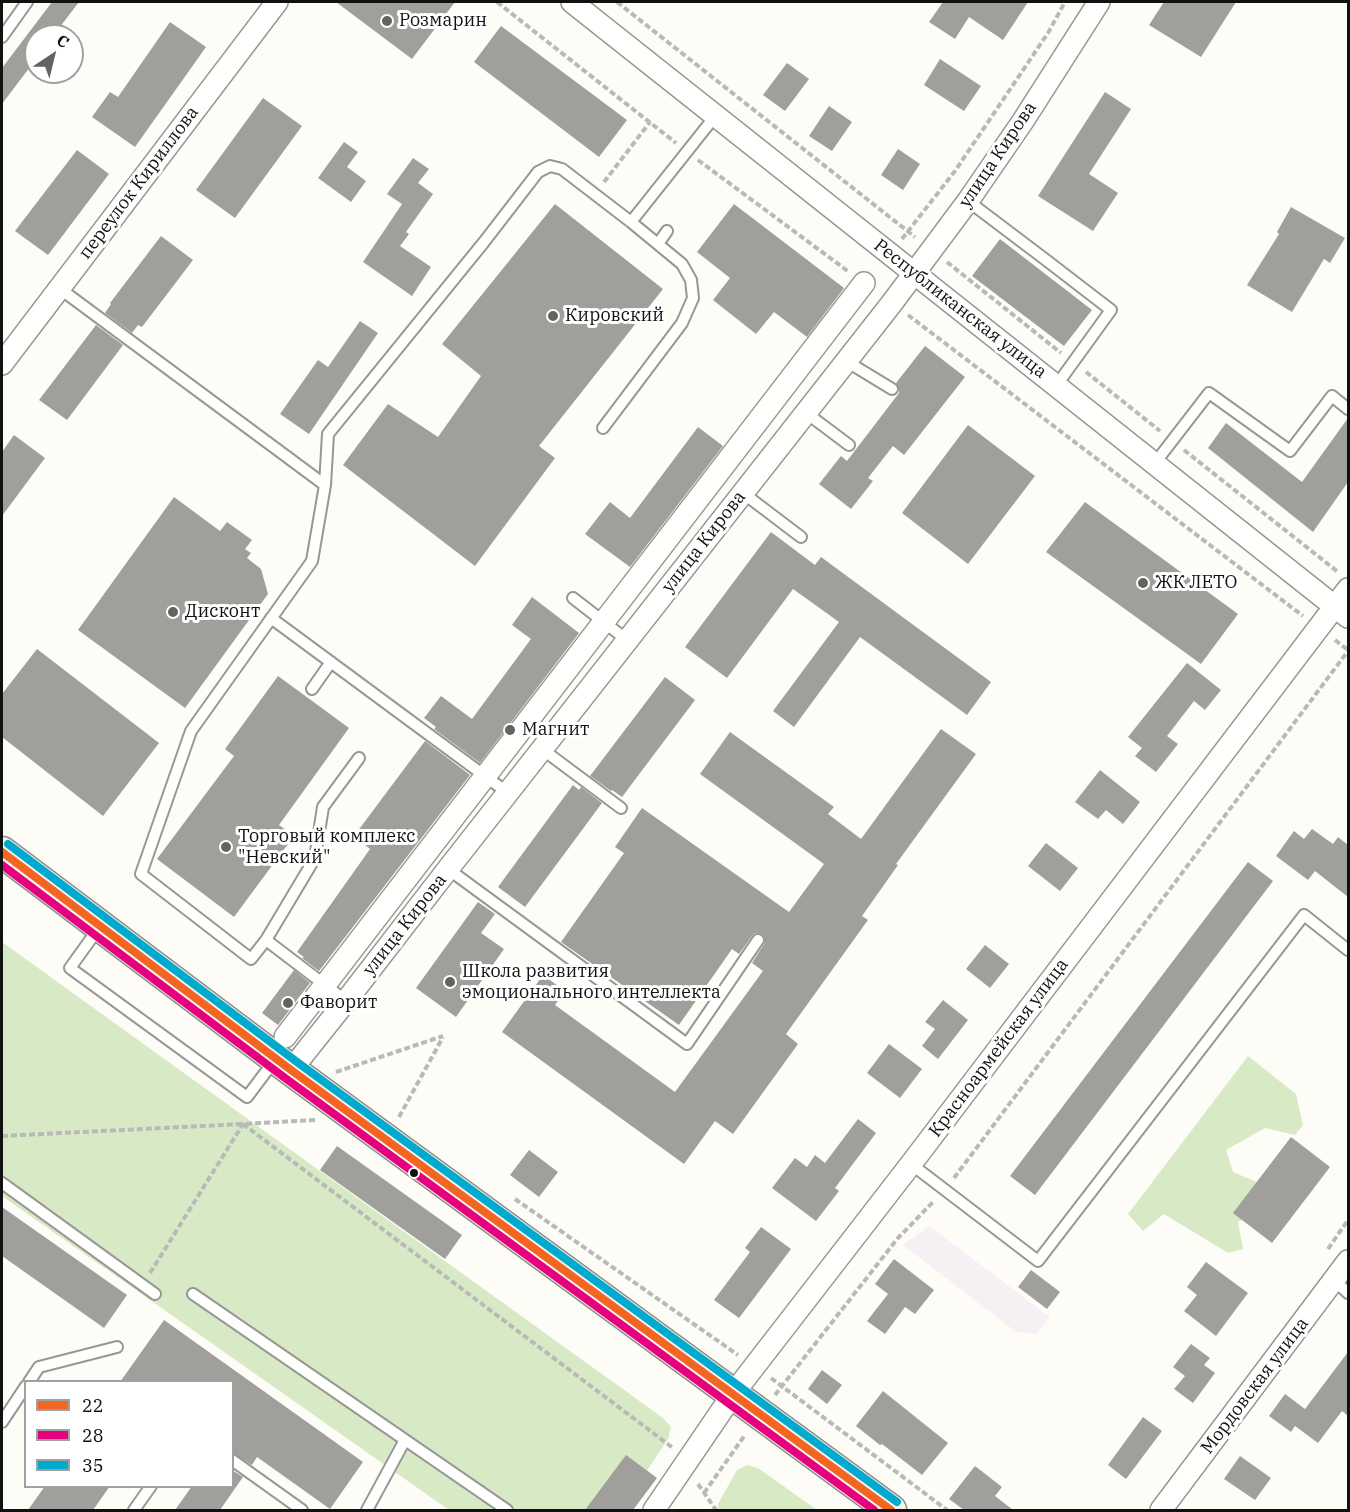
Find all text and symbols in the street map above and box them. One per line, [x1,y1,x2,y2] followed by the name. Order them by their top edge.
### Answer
[399,10,487,32] place label: Розмарин
[380,14,394,28] marker: Розмарин
[24,24,84,84] north arrow
[53,30,73,52] text: С
[955,98,1041,212] street label: улица Кирова
[74,102,204,264] street label: переулок Кириллова
[869,235,1051,383] street label: Республиканская улица
[565,305,664,327] place label: Кировский
[546,309,560,323] marker: Кировский
[658,487,750,597] street label: улица Кирова
[1155,572,1238,594] place label: ЖК ЛЕТО
[1136,576,1150,590] marker: ЖК ЛЕТО
[185,601,260,623] place label: Дисконт
[166,605,180,619] marker: Дисконт
[522,719,589,741] place label: Магнит
[503,723,517,737] marker: Магнит
[238,826,416,868] place label: Торговый комплекс "Невский"
[219,840,233,854] marker: Торговый комплекс "Невский"
[359,870,451,980] street label: улица Кирова
[925,954,1073,1142] street label: Красноармейская улица
[462,961,721,1004] place label: Школа развития эмоционального интеллекта
[443,975,457,989] marker: Школа развития эмоционального интеллекта
[300,992,377,1014] place label: Фаворит
[281,996,295,1010] marker: Фаворит
[408,1167,420,1179] unlabelled marker
[1197,1314,1313,1458] street label: Мордовская улица
[24,1380,234,1488] legend
[82,1394,104,1417] text: 22
[82,1424,104,1447] text: 28
[82,1454,104,1477] text: 35

